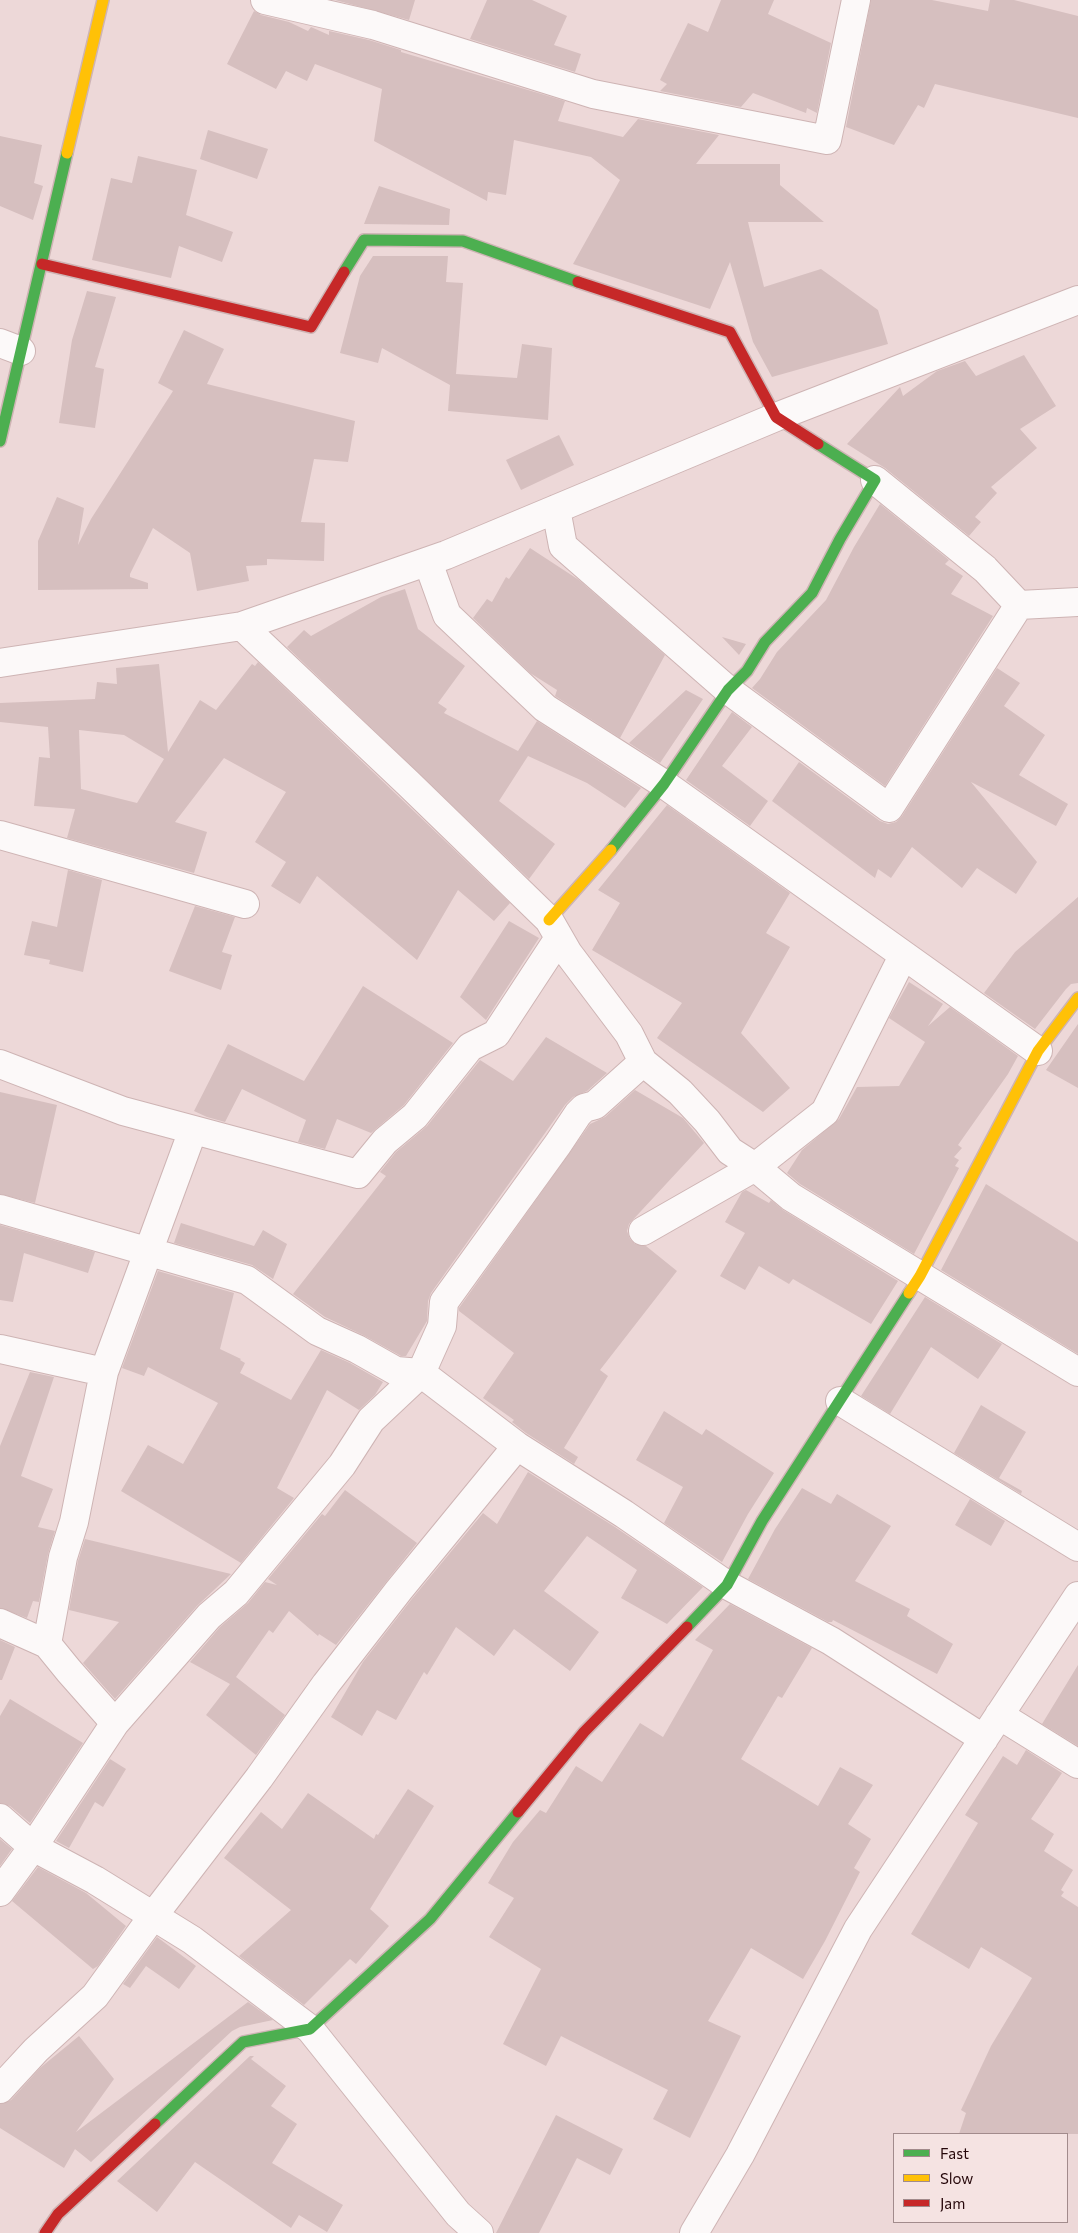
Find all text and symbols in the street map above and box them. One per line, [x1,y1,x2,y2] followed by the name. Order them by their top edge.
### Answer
[893,2133,1068,2223] legend
[940,2144,969,2162] text: Fast
[940,2169,973,2187] text: Slow
[940,2194,965,2212] text: Jam

